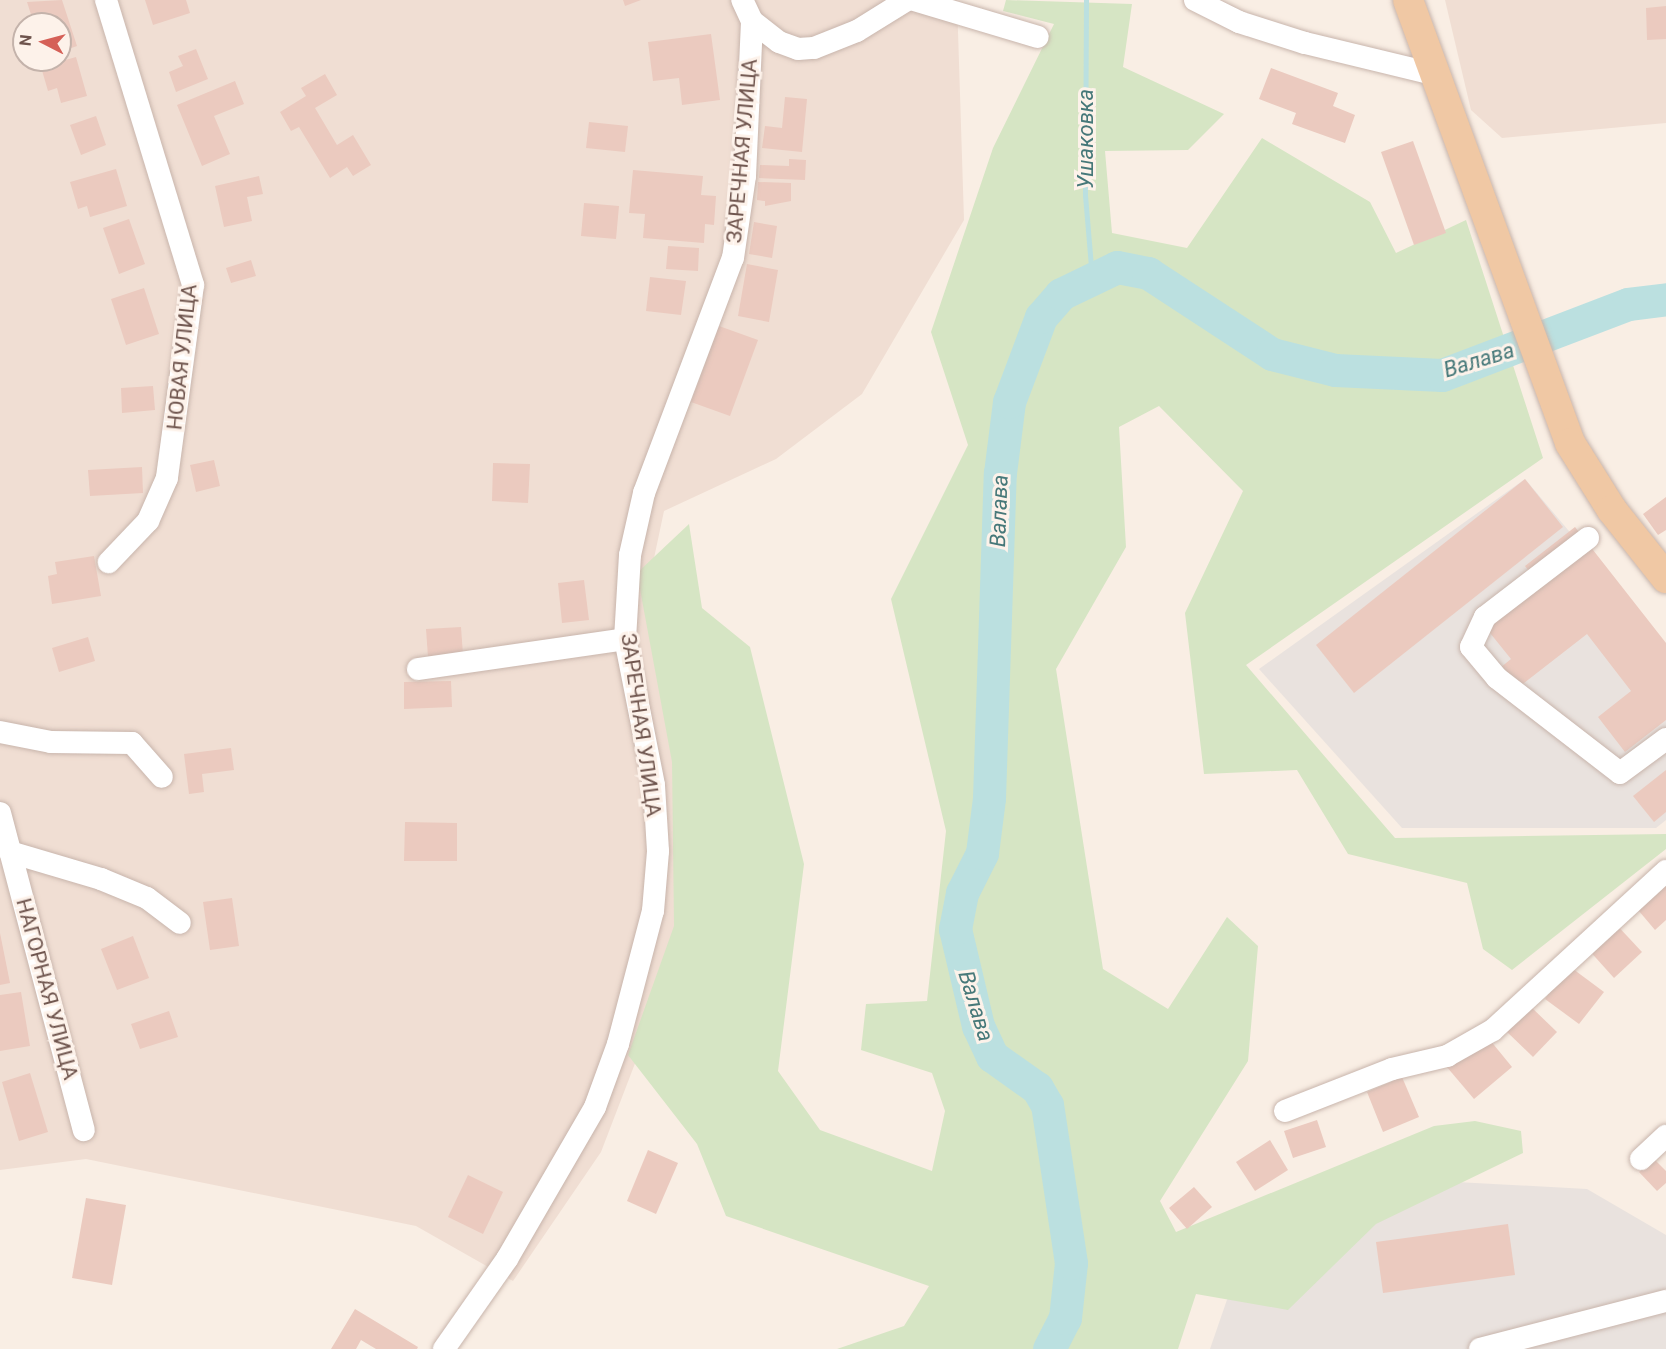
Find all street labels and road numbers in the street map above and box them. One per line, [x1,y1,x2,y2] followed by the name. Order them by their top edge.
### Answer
[721,58,763,244] street label: ЗАРЕЧНАЯ УЛИЦА
[162,283,202,431] street label: НОВАЯ УЛИЦА
[616,632,666,818] street label: ЗАРЕЧНАЯ УЛИЦА
[11,896,83,1082] street label: НАГОРНАЯ УЛИЦА

